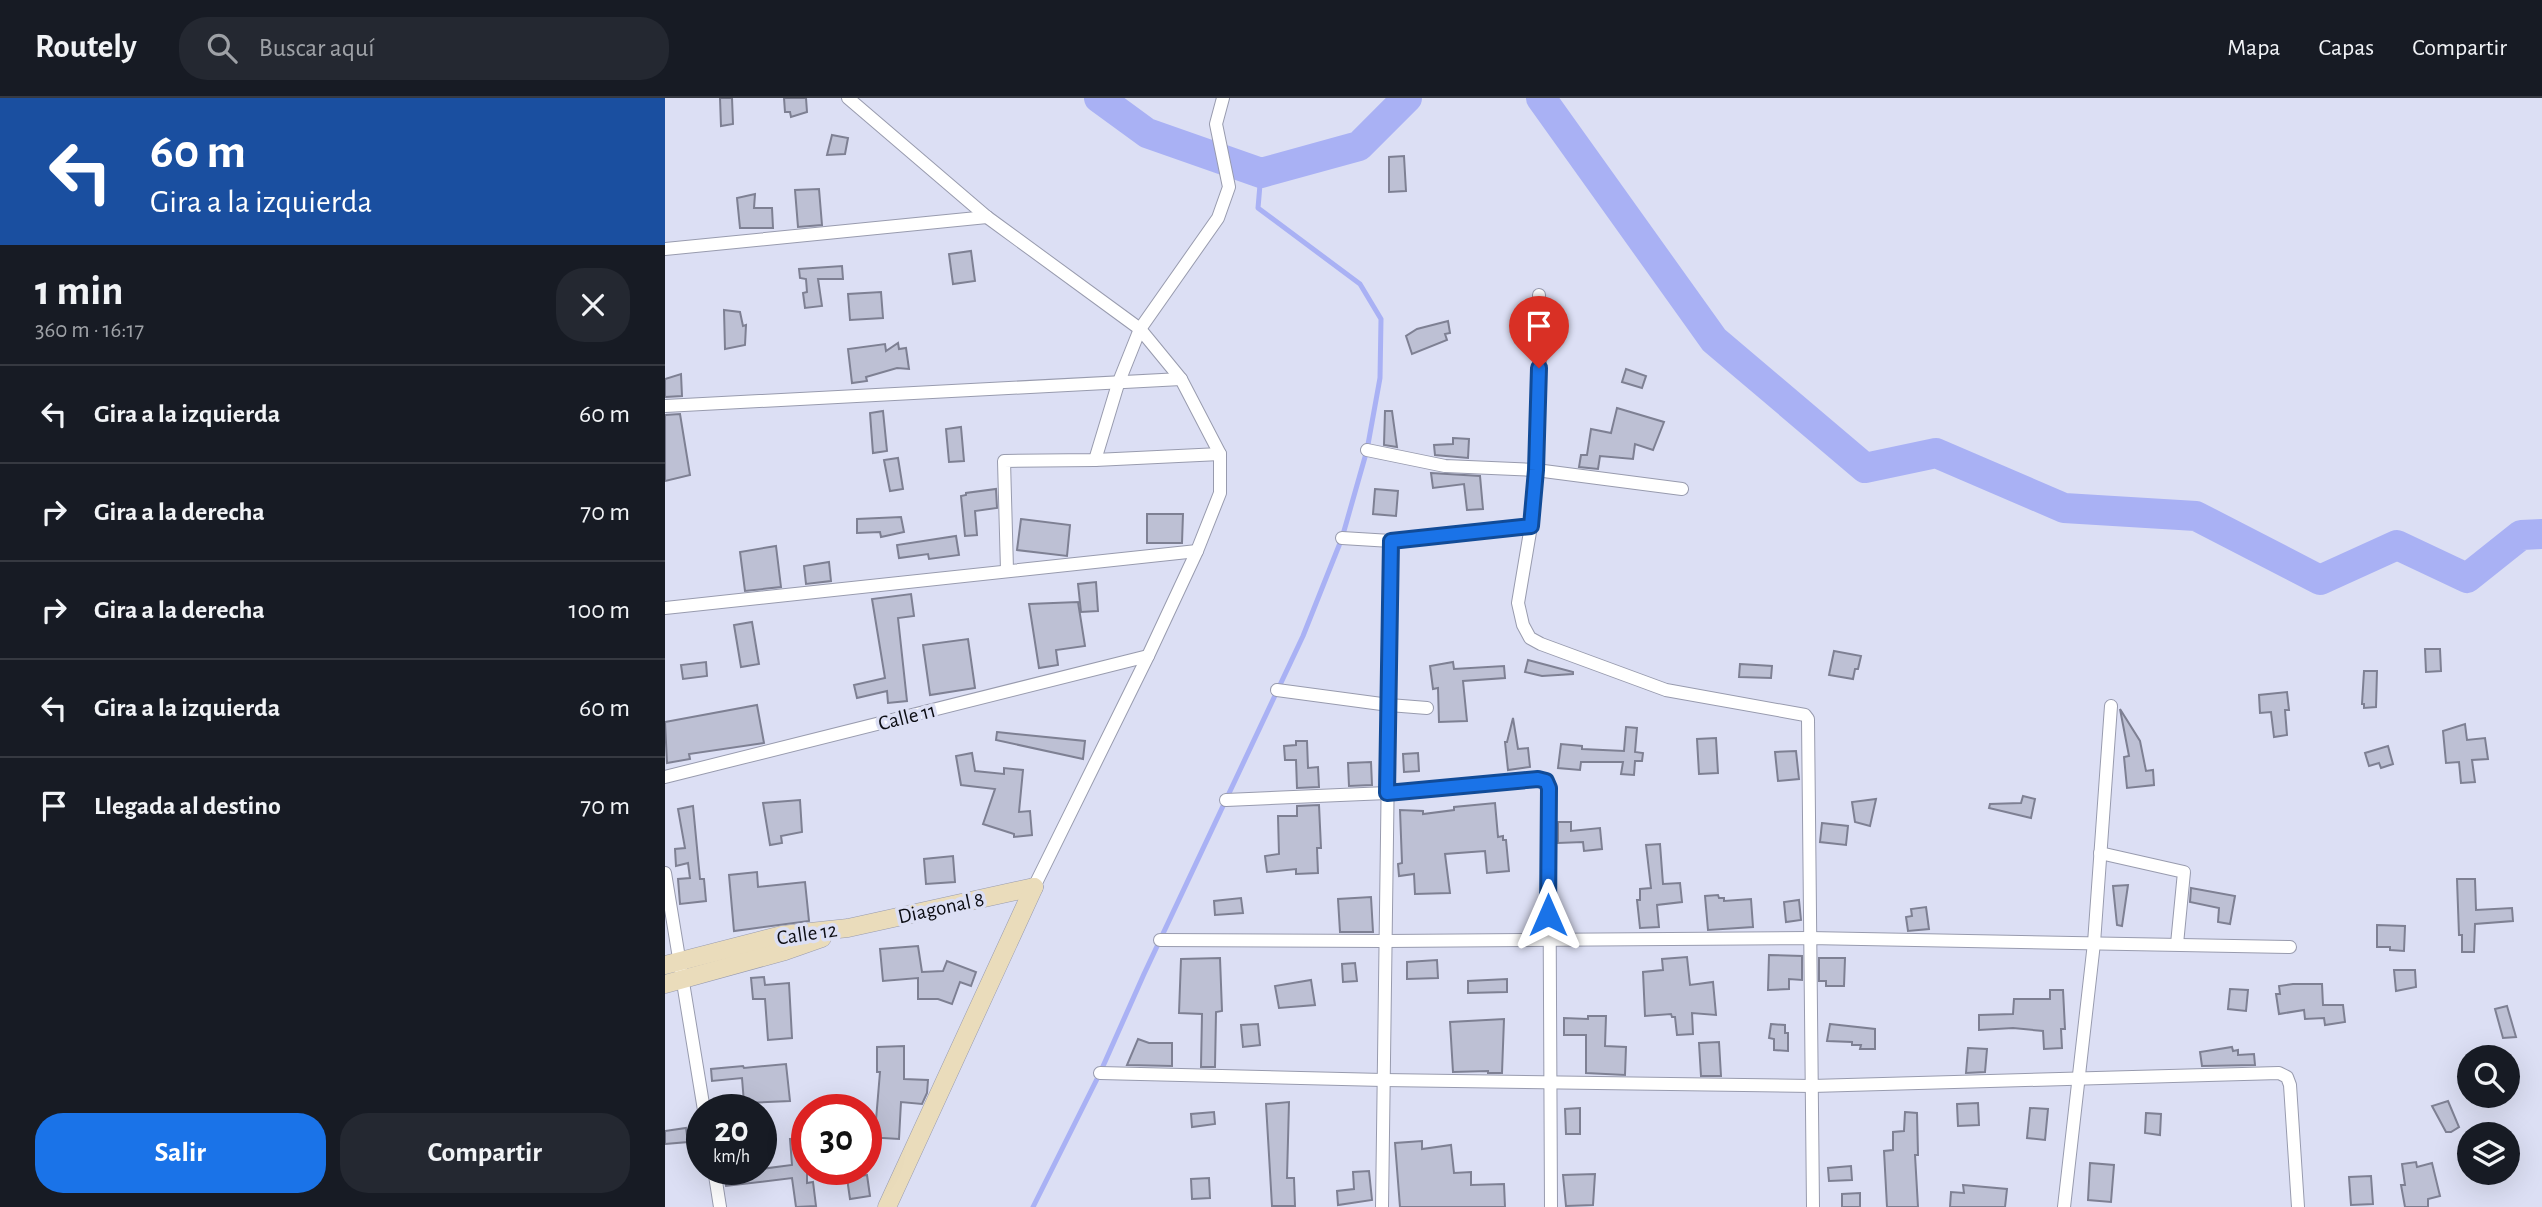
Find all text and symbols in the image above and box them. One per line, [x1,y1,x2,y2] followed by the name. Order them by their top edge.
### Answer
[179,17,669,80] search box
[203,29,241,67] icon: search
[35,31,137,64] text: Routely
[259,35,375,61] text: Buscar aquí
[2227,36,2280,60] text: Mapa
[2318,36,2374,60] text: Capas
[2412,36,2507,60] text: Compartir
[35,126,126,217] icon: left
[150,128,246,177] text: 60 m
[150,186,372,218] text: Gira a la izquierda
[556,268,630,342] button: close
[35,270,124,312] text: 1 min
[1509,296,1569,368] pin
[1520,307,1558,345] icon: arrive
[35,319,144,342] text: 360 m · 16:17
[35,395,73,433] icon: left
[94,401,280,427] text: Gira a la izquierda
[579,401,630,427] text: 60 m
[35,493,73,531] icon: right
[94,499,265,525] text: Gira a la derecha
[580,499,630,525] text: 70 m
[35,591,73,629] icon: right
[94,597,265,623] text: Gira a la derecha
[569,597,630,623] text: 100 m
[35,689,73,727] icon: left
[94,695,280,721] text: Gira a la izquierda
[579,695,630,721] text: 60 m
[876,700,938,734] street label: Calle 11
[35,787,73,825] icon: arrive
[94,793,281,819] text: Llegada al destino
[580,793,630,819] text: 70 m
[1511,878,1585,952] position arrow
[896,889,986,927] street label: Diagonal 8
[775,919,839,949] street label: Calle 12
[2457,1045,2520,1185] map controls
[2457,1045,2520,1108] button: search
[791,1094,882,1185] speed limit sign: 30
[35,1113,326,1193] button: Salir
[340,1113,630,1193] button: Compartir
[714,1113,749,1148] text: 20
[2457,1122,2520,1185] button: layers
[713,1148,750,1166] text: km/h

